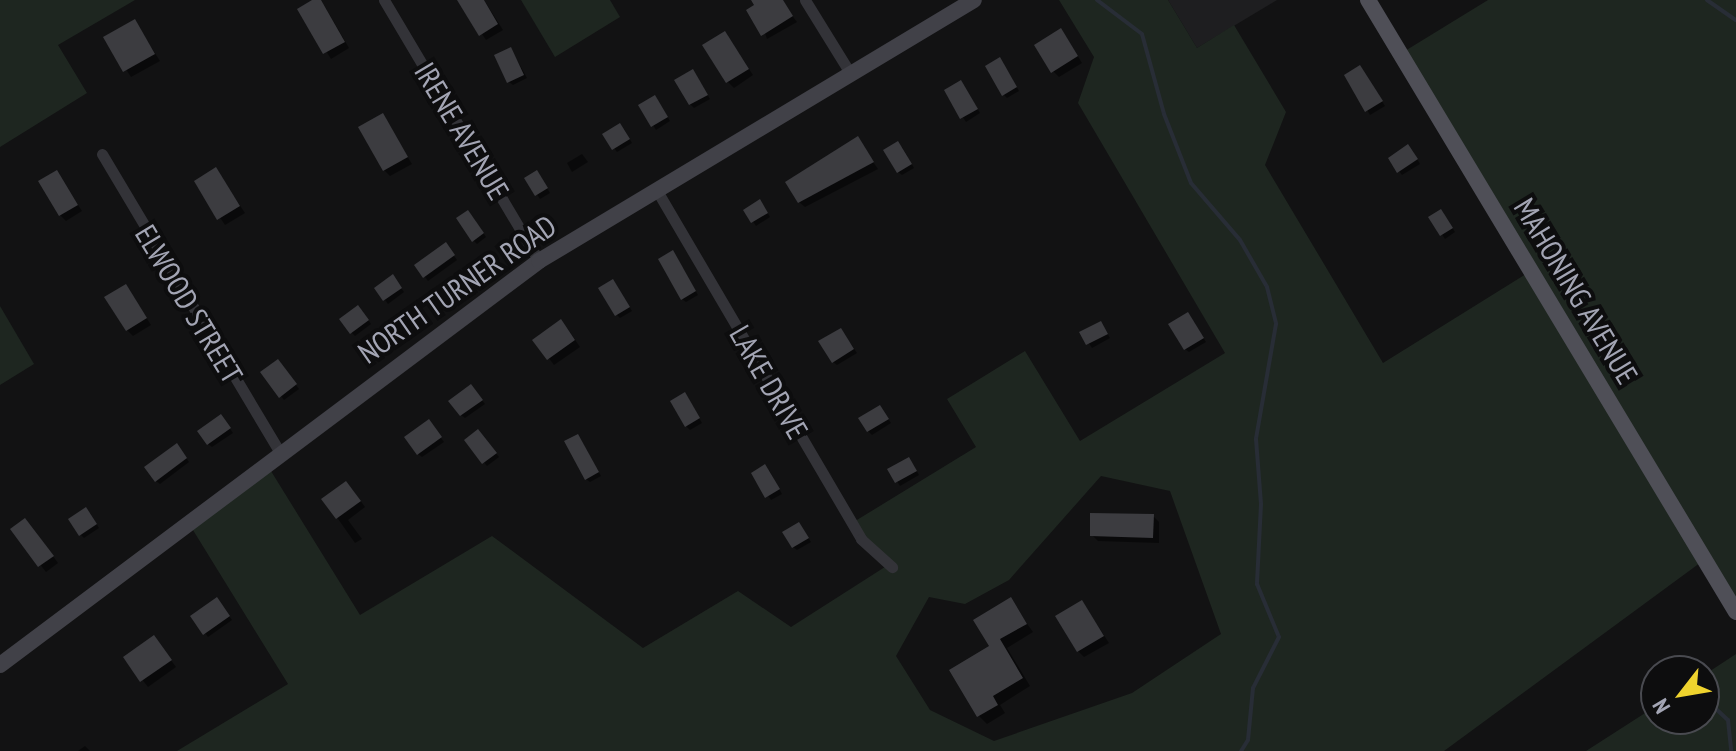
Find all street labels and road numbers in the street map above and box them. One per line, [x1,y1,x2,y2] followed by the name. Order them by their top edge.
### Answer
[407,56,517,206] street label: IRENE AVENUE
[1506,191,1646,391] street label: MAHONING AVENUE
[351,207,563,371] street label: NORTH TURNER ROAD
[128,218,250,390] street label: ELWOOD STREET
[722,319,816,445] street label: LAKE DRIVE

